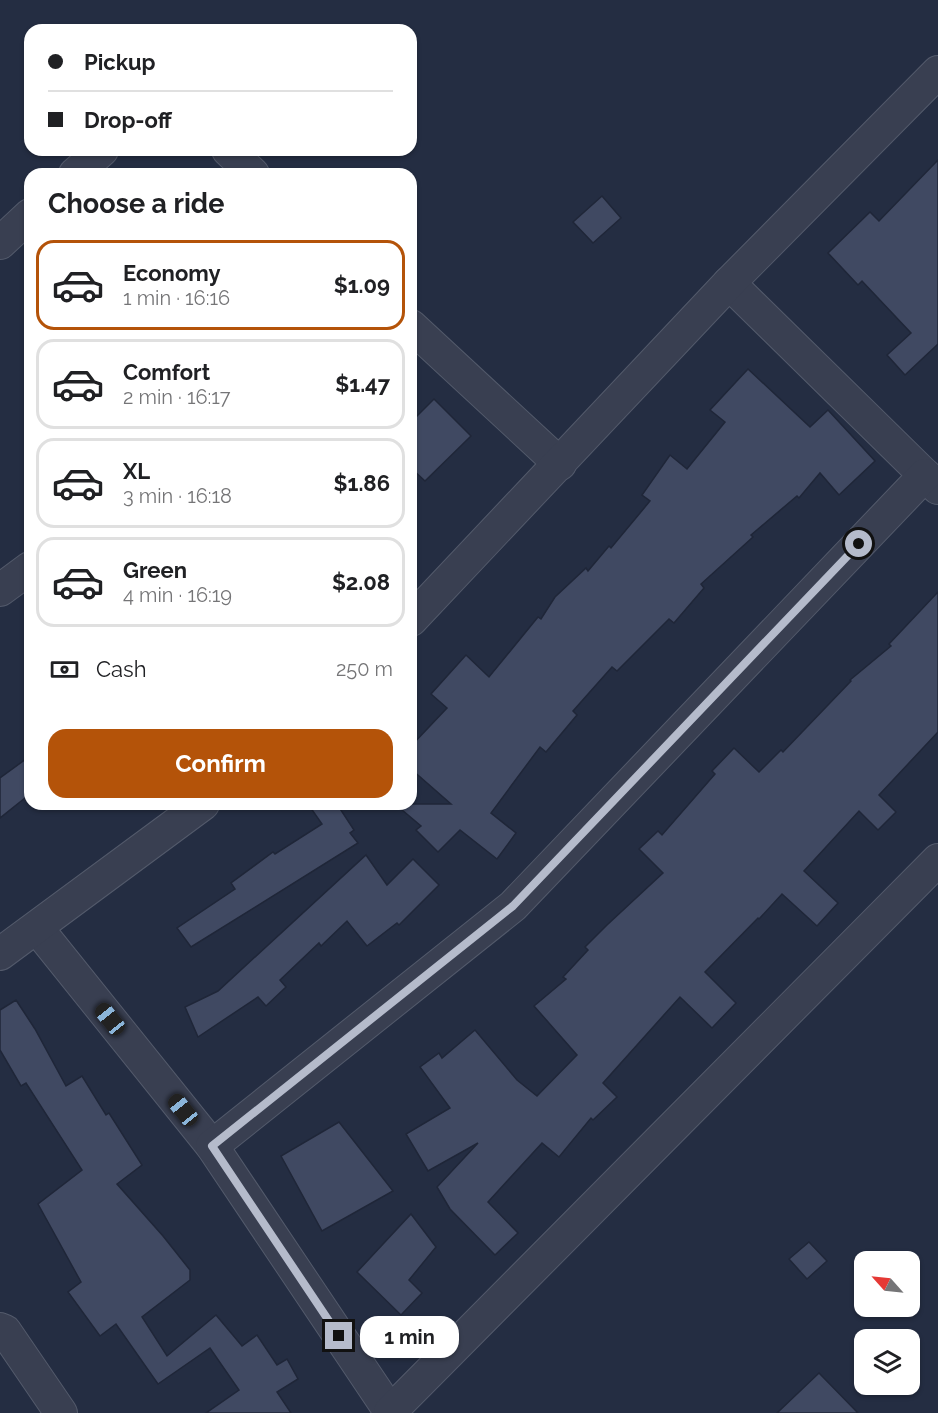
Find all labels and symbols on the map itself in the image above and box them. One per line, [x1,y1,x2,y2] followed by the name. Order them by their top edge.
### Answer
[845,530,872,557] route start
[92,999,128,1039] car
[165,1090,201,1130] car
[854,1251,920,1317] north arrow
[360,1315,459,1357] callout: 1 min
[325,1322,352,1349] route end

